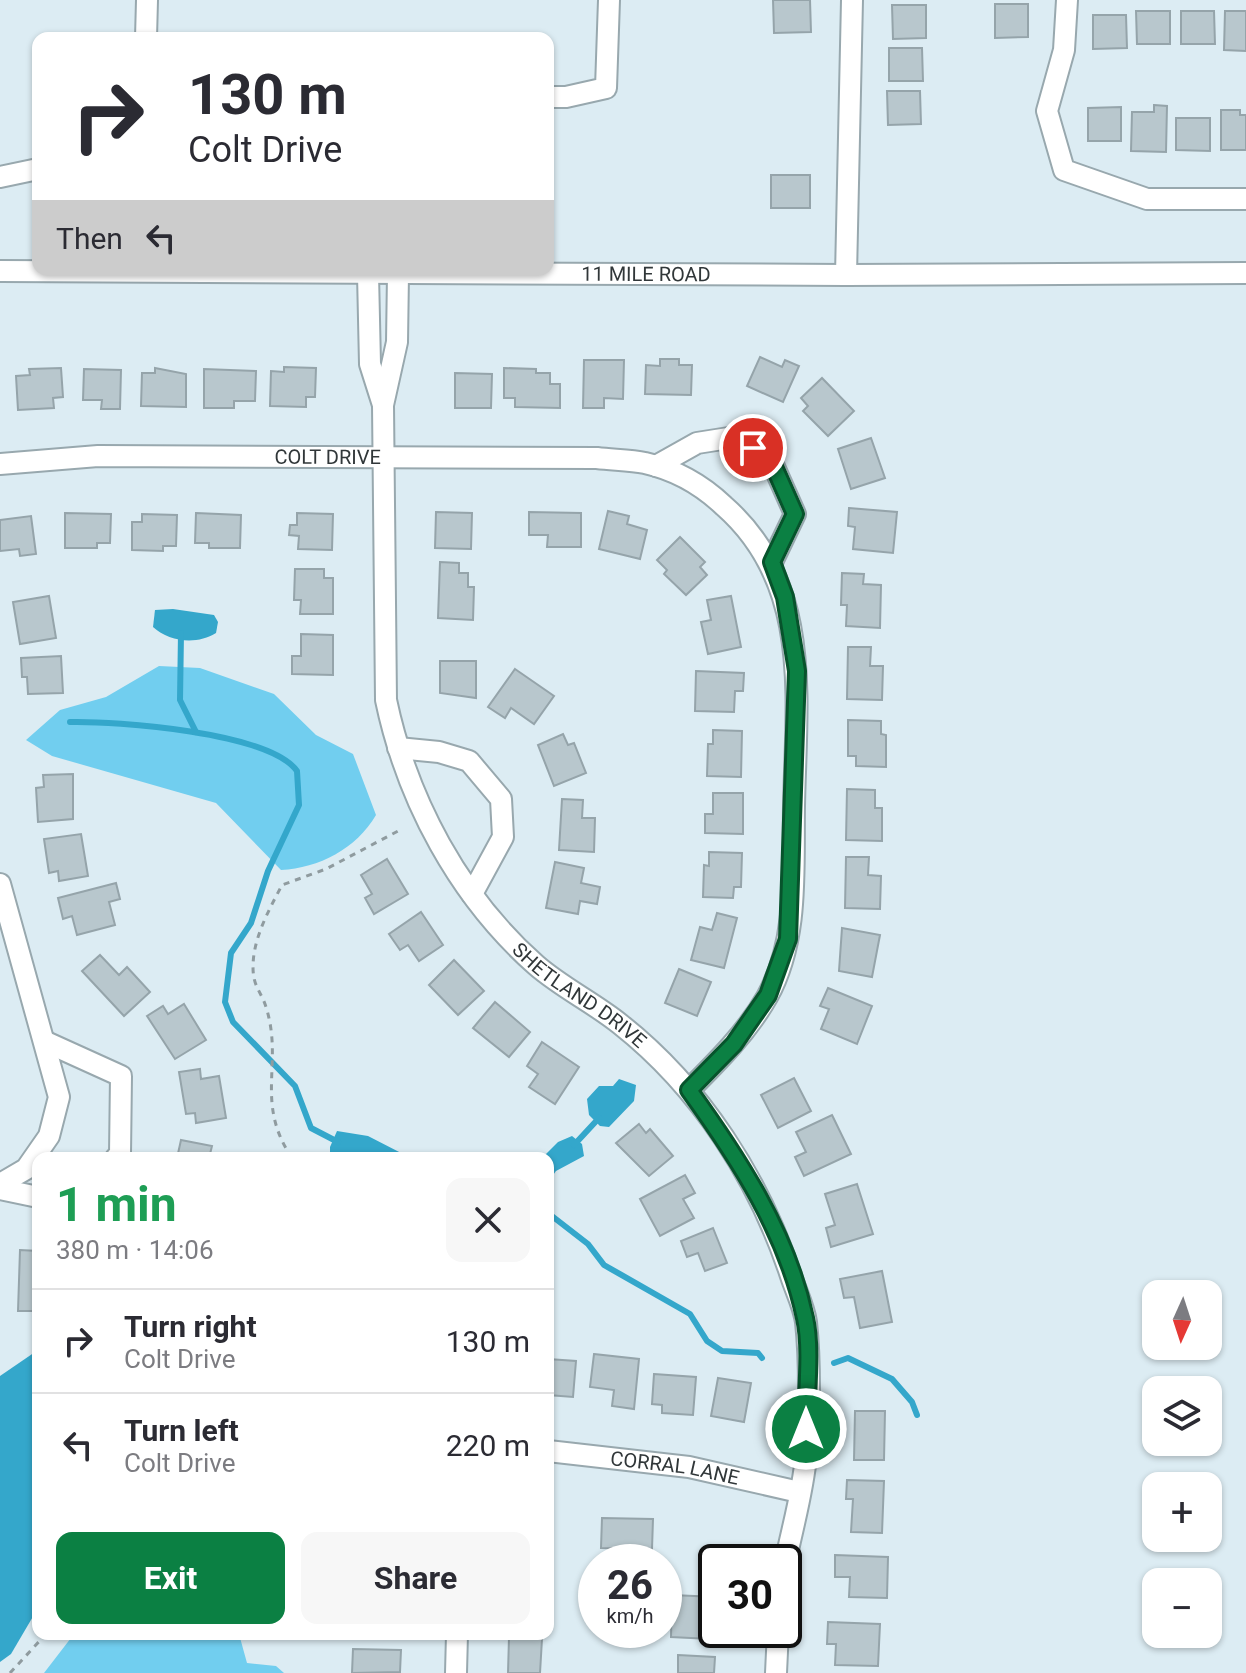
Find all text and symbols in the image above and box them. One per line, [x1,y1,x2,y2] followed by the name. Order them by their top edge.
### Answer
[188,62,347,128] text: 130 m
[56,64,160,168] icon: right
[188,129,342,171] text: Colt Drive
[139,216,183,260] icon: left
[56,221,123,256] text: Then
[581,262,711,286] street label: 11 MILE ROAD
[719,414,787,482] pin
[731,426,775,470] icon: arrive
[274,445,381,469] street label: COLT DRIVE
[507,937,651,1053] street label: SHETLAND DRIVE
[56,1176,177,1233] text: 1 min
[446,1178,530,1262] button: close
[56,1235,214,1265] text: 380 m · 14:06
[1142,1280,1222,1360] north arrow
[1142,1280,1222,1648] map controls
[124,1309,257,1344] text: Turn right
[56,1319,100,1363] icon: right
[446,1324,530,1359] text: 130 m
[124,1344,235,1374] text: Colt Drive
[1142,1376,1222,1456] button: layers
[764,1387,848,1471] position arrow
[124,1413,239,1448] text: Turn left
[56,1423,100,1467] icon: left
[446,1428,530,1463] text: 220 m
[609,1446,741,1490] street label: CORRAL LANE
[124,1448,235,1478] text: Colt Drive
[1142,1472,1222,1552] button: +
[56,1532,285,1624] button: Exit
[301,1532,530,1624] button: Share
[698,1544,802,1648] speed limit sign: 30
[607,1562,653,1609] text: 26
[1142,1568,1222,1648] button: −
[607,1604,653,1628] text: km/h

